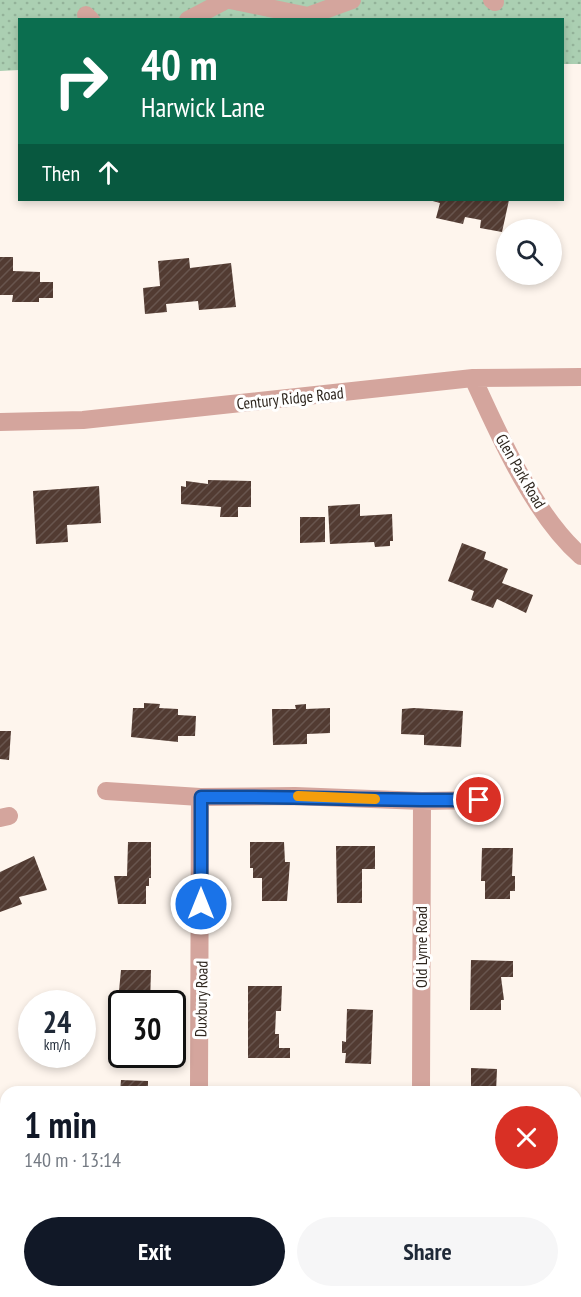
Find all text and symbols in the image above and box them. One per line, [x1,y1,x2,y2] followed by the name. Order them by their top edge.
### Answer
[141,37,218,92] text: 40 m
[42,42,120,120] icon: right
[141,90,265,124] text: Harwick Lane
[92,156,125,189] icon: ahead
[42,159,80,187] text: Then
[496,219,562,285] map controls
[496,219,562,285] button: search
[236,382,345,414] street label: Century Ridge Road
[492,430,550,512] street label: Glen Park Road
[453,774,504,825] pin
[462,783,495,816] icon: arrive
[169,872,233,936] position arrow
[411,906,431,988] street label: Old Lyme Road
[190,961,212,1037] street label: Duxbury Road
[108,990,186,1068] speed limit sign: 30
[43,1002,71,1041] text: 24
[44,1035,70,1054] text: km/h
[24,1101,97,1148] text: 1 min
[495,1106,558,1169] button: close
[24,1147,121,1173] text: 140 m · 13:14
[24,1217,285,1286] button: Exit
[297,1217,558,1286] button: Share

